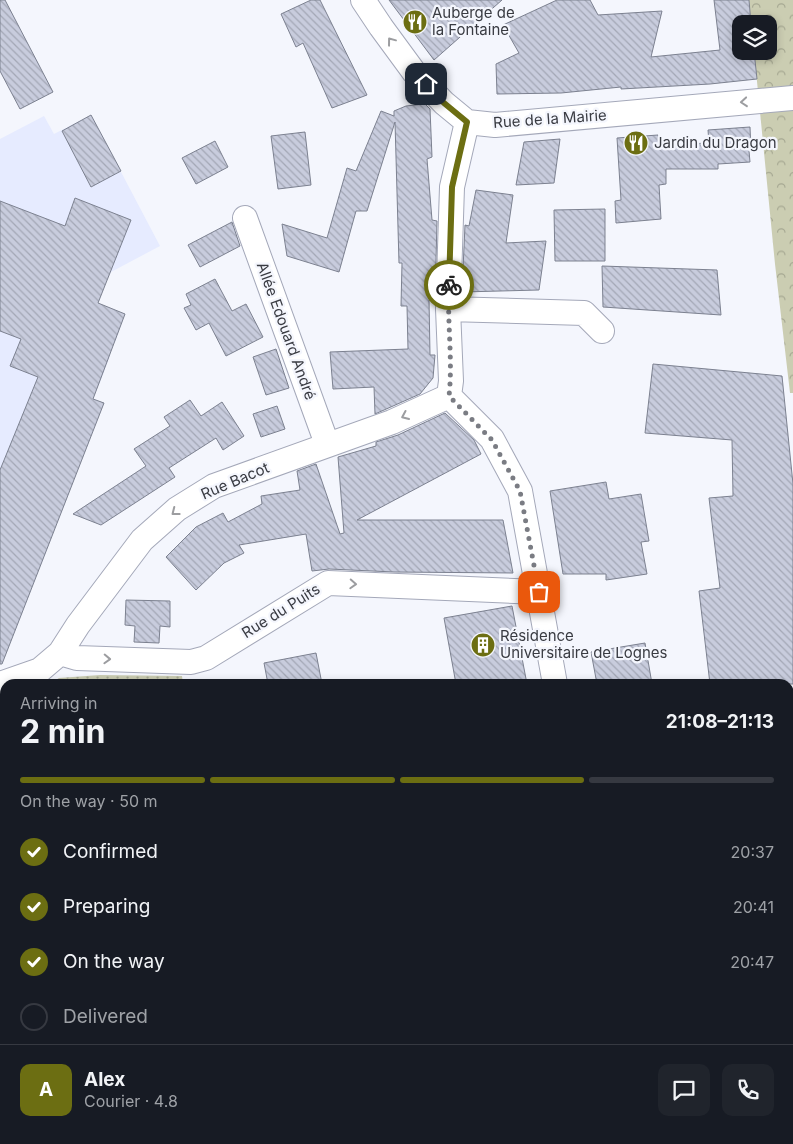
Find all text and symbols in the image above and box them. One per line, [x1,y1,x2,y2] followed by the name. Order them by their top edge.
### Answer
[432,3,515,39] place label: Auberge de la Fontaine
[402,9,428,35] restaurant icon: Auberge de la Fontaine
[732,15,777,60] map controls
[732,15,777,60] button: layers
[389,38,397,47] one-way arrow
[405,63,447,105] pin
[412,70,440,98] icon: home
[740,96,748,107] one-way arrow
[493,105,607,132] street label: Rue de la Mairie
[623,130,649,156] restaurant icon: Jardin du Dragon
[654,133,777,152] place label: Jardin du Dragon
[253,259,320,402] street label: Allée Edouard André
[424,260,474,310] courier
[435,271,463,299] icon: bike
[401,410,410,421] one-way arrow
[198,458,272,503] street label: Rue Bacot
[172,506,181,514] one-way arrow
[518,571,560,613] pin
[349,578,357,589] one-way arrow
[525,578,553,606] icon: bag
[238,579,323,642] street label: Rue du Puits
[500,626,668,662] place label: Résidence Universitaire de Lognes
[470,632,496,658] building icon: Résidence Universitaire de Lognes
[104,654,112,665] one-way arrow
[20,693,97,713] text: Arriving in
[666,710,774,733] text: 21:08–21:13
[20,712,106,751] text: 2 min
[20,791,158,811] text: On the way · 50 m
[20,838,48,866] icon: check
[63,840,158,863] text: Confirmed
[731,842,774,862] text: 20:37
[20,893,48,921] icon: check
[63,895,150,918] text: Preparing
[733,897,774,917] text: 20:41
[20,948,48,976] icon: check
[63,950,165,973] text: On the way
[730,952,774,972] text: 20:47
[63,1005,148,1028] text: Delivered
[658,1064,710,1116] button: chat
[722,1064,774,1116] button: phone
[84,1068,125,1091] text: Alex
[39,1078,53,1101] text: A
[84,1091,178,1111] text: Courier · 4.8

